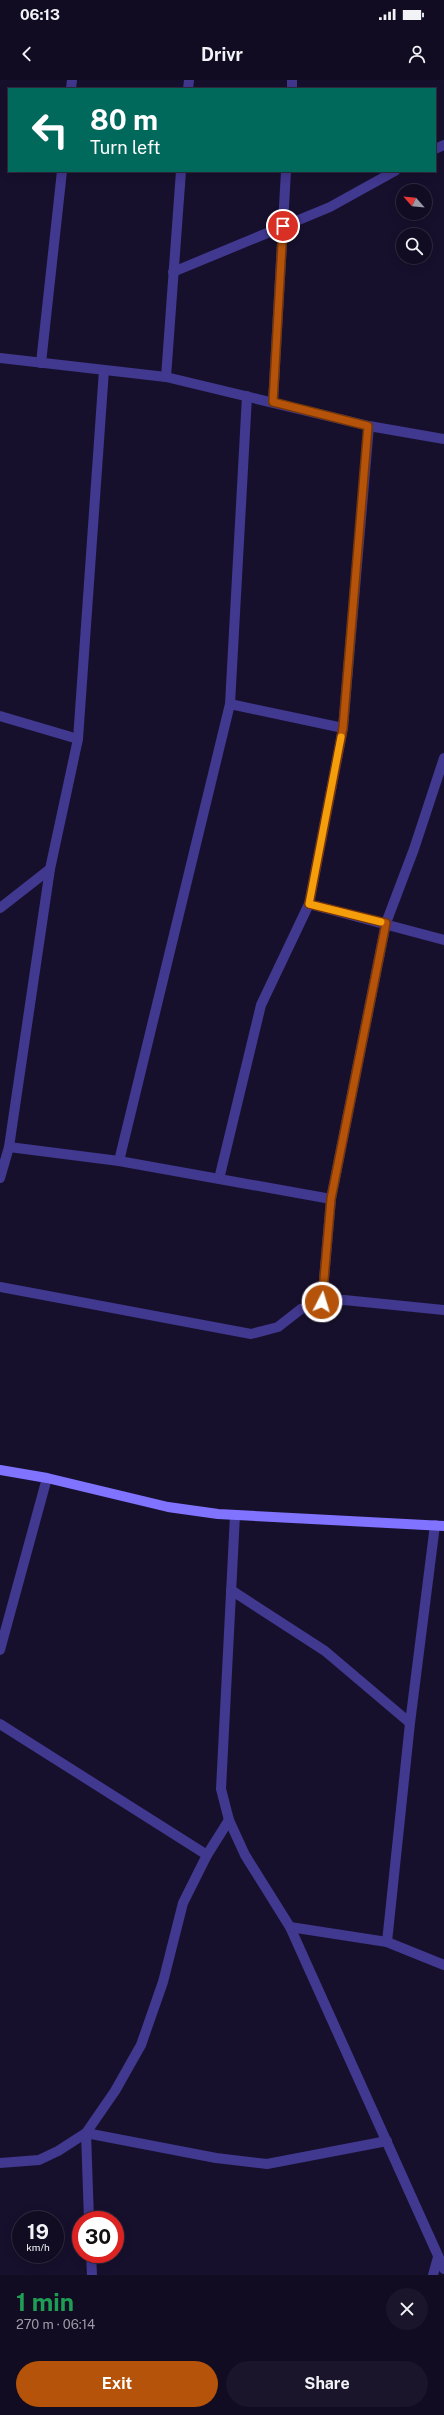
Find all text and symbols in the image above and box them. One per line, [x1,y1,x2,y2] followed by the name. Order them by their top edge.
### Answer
[20,6,60,23] text: 06:13
[16,43,38,65] icon: back
[406,43,428,65] icon: person
[201,44,243,65] text: Drivr
[90,103,158,136] text: 80 m
[24,104,76,156] icon: left
[90,137,160,158] text: Turn left
[396,184,432,220] north arrow
[396,184,432,264] map controls
[266,209,300,243] pin
[272,215,294,237] icon: arrive
[396,228,432,264] button: search
[301,1281,343,1323] position arrow
[72,2211,124,2263] speed limit sign: 30
[27,2220,49,2244] text: 19
[26,2241,50,2253] text: km/h
[16,2288,74,2316] text: 1 min
[386,2288,428,2330] button: close
[16,2317,95,2332] text: 270 m · 06:14
[16,2361,218,2407] button: Exit
[226,2361,428,2407] button: Share

